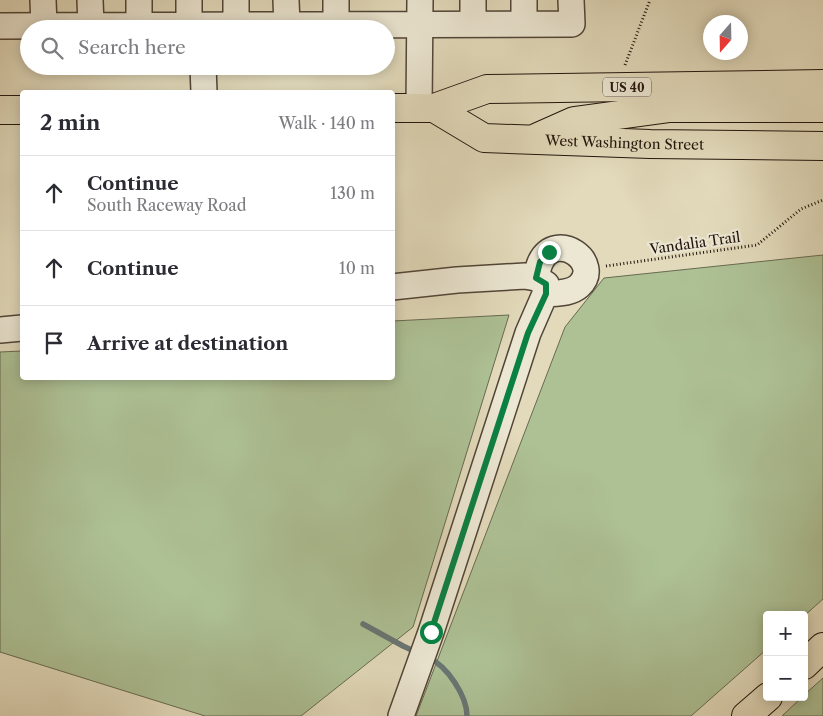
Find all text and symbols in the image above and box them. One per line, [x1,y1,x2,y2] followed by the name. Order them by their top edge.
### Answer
[703,15,748,60] north arrow
[20,20,395,75] search box
[38,34,66,62] icon: search
[78,36,186,59] text: Search here
[603,77,651,96] road number: US 40
[40,110,100,135] text: 2 min
[278,113,375,133] text: Walk · 140 m
[544,131,704,154] street label: West Washington Street
[87,172,179,195] text: Continue
[40,179,68,207] icon: ahead
[330,183,375,203] text: 130 m
[87,195,247,215] text: South Raceway Road
[648,228,741,258] street label: Vandalia Trail
[538,241,561,264] route end
[40,254,68,282] icon: ahead
[87,257,179,280] text: Continue
[339,258,375,278] text: 10 m
[40,329,68,357] icon: arrive
[87,332,288,355] text: Arrive at destination
[763,611,808,701] map controls
[763,611,808,656] button: +
[420,621,443,644] route start
[763,656,808,701] button: −

